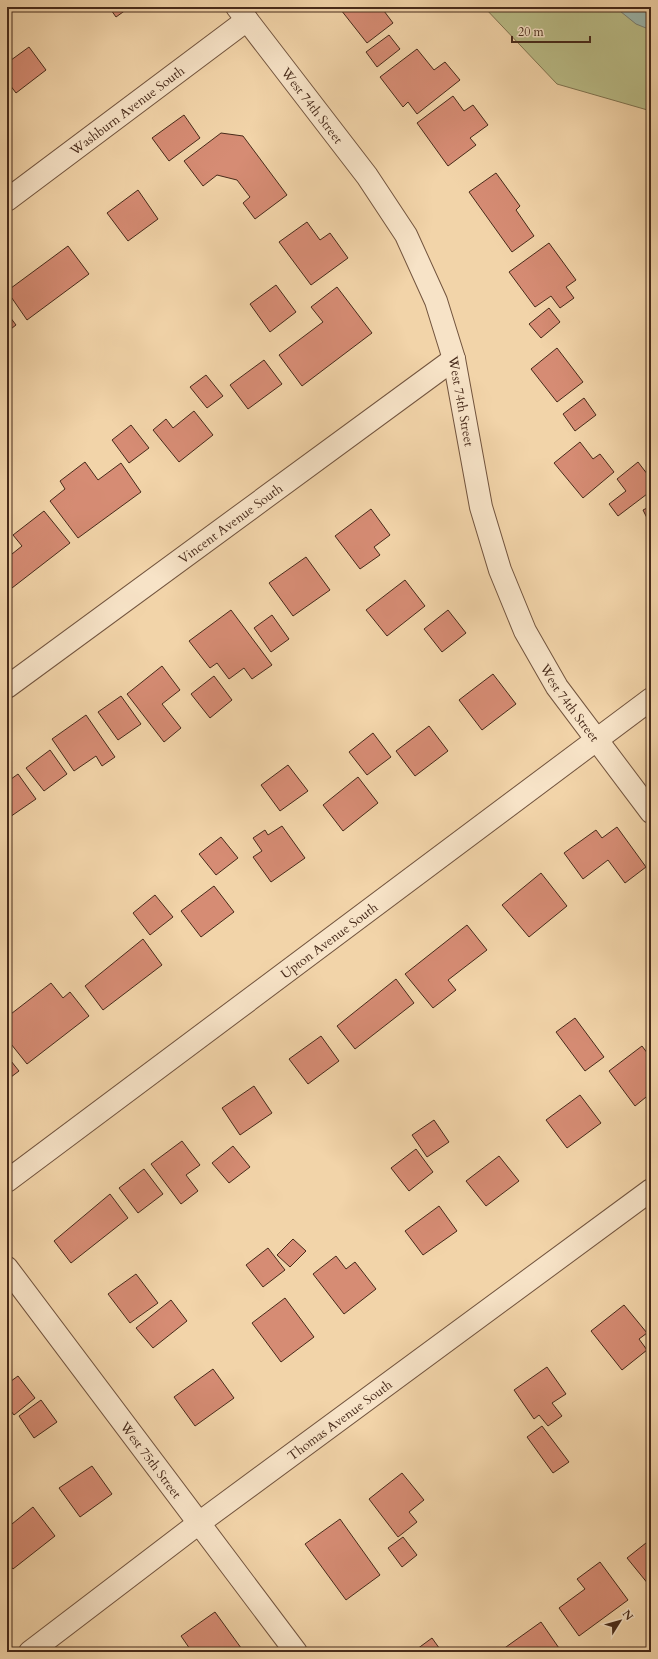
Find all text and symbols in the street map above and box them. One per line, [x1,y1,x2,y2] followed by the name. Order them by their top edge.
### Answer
[512,18,590,44] scale bar
[518,24,545,40] text: 20 m
[66,62,189,160] street label: Washburn Avenue South
[276,63,347,148] street label: West 74th Street
[443,354,478,448] street label: West 74th Street
[175,480,287,568] street label: Vincent Avenue South
[535,660,603,746] street label: West 74th Street
[277,899,382,983] street label: Upton Avenue South
[284,1376,396,1465] street label: Thomas Avenue South
[115,1418,185,1502] street label: West 75th Street
[600,1601,640,1641] north arrow
[619,1607,637,1624] text: N

